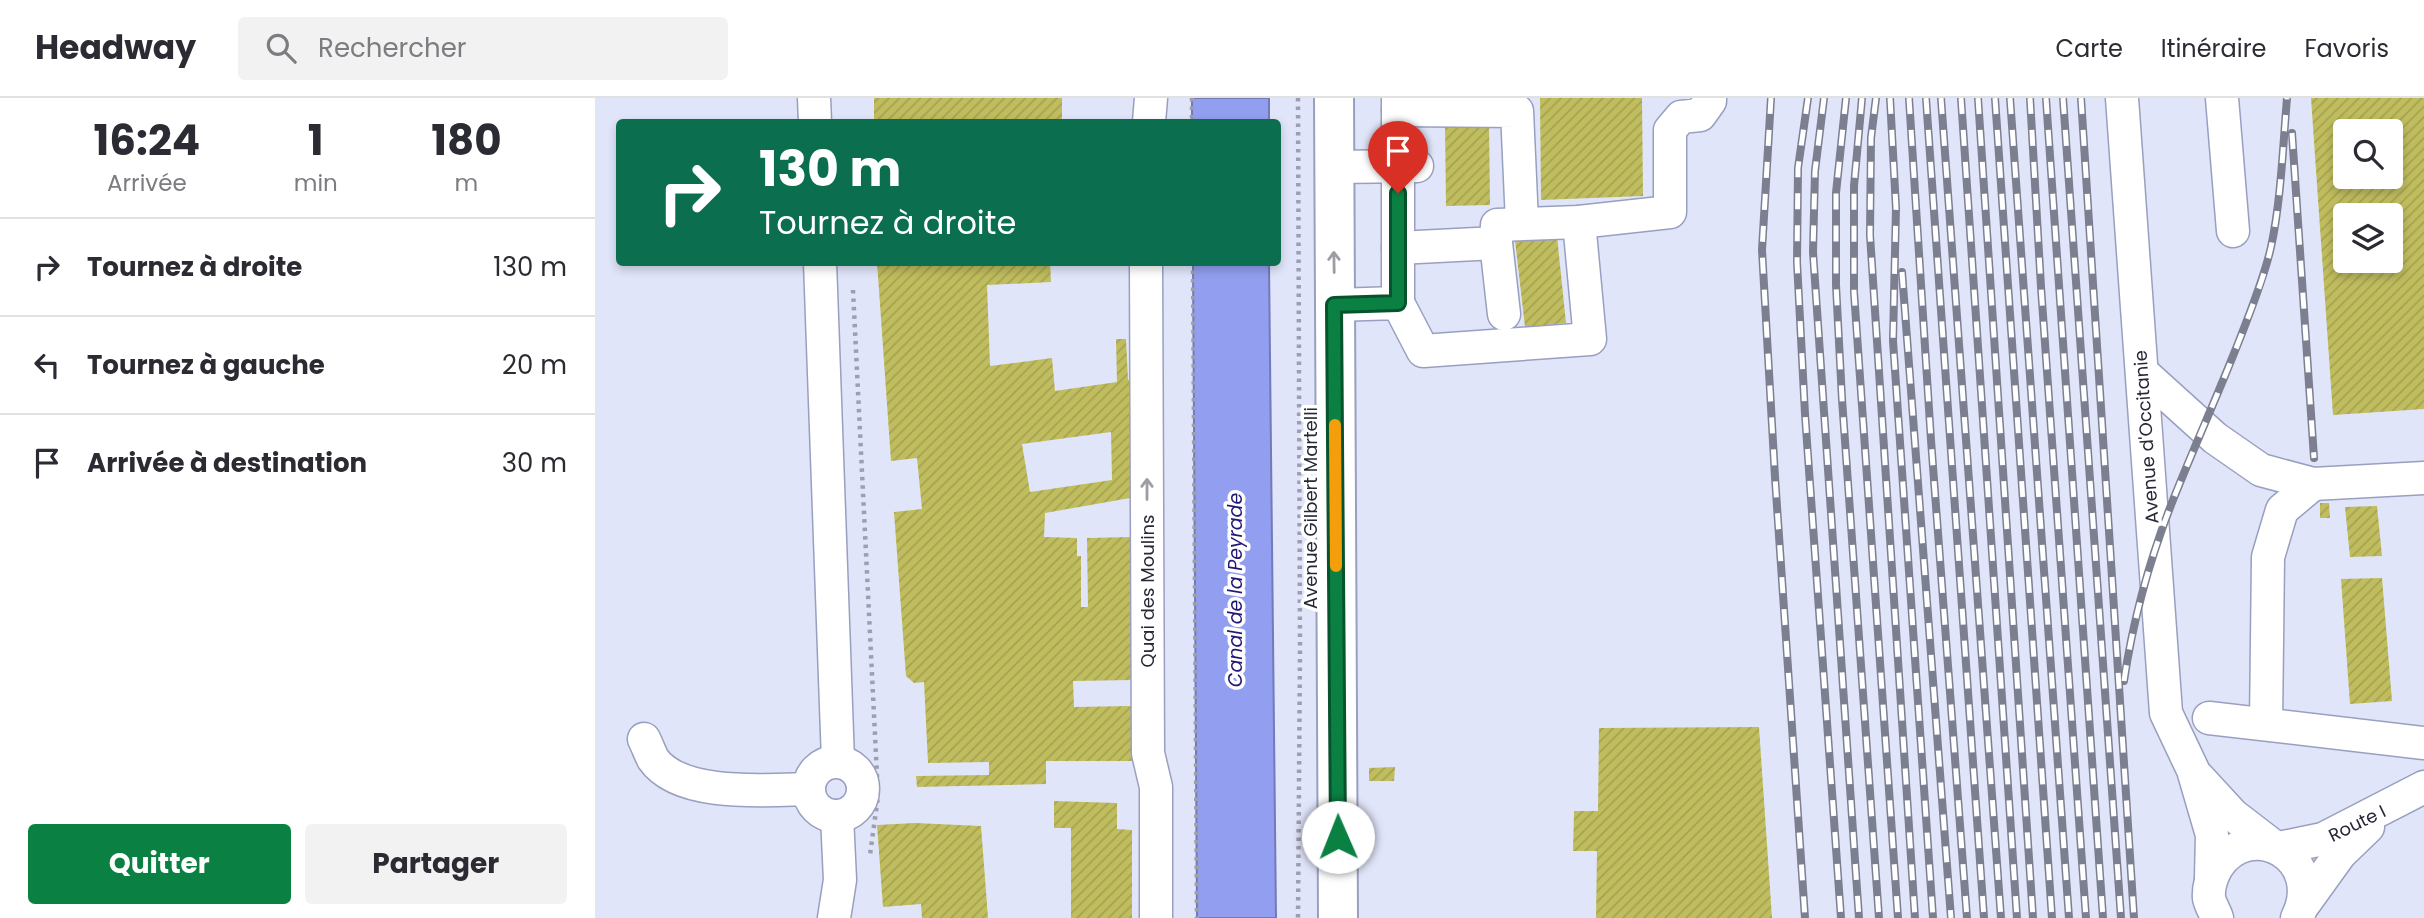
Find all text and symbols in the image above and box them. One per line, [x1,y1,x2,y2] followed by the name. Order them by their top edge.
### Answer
[238,17,728,80] search box
[35,24,196,71] text: Headway
[262,29,300,67] icon: search
[318,30,467,66] text: Rechercher
[2055,32,2123,65] text: Carte
[2161,32,2266,65] text: Itinéraire
[2304,32,2389,65] text: Favoris
[93,111,200,170] text: 16:24
[308,111,324,170] text: 1
[431,111,502,170] text: 180
[2333,119,2403,273] map controls
[2333,119,2403,189] button: search
[1368,121,1428,193] pin
[1379,132,1417,170] icon: arrive
[759,135,901,203] text: 130 m
[644,147,735,238] icon: right
[107,167,187,199] text: Arrivée
[294,167,338,199] text: min
[455,167,478,199] text: m
[759,200,1016,245] text: Tournez à droite
[2333,203,2403,273] button: layers
[28,248,66,286] icon: right
[87,249,302,285] text: Tournez à droite
[493,249,567,285] text: 130 m
[1327,251,1340,274] one-way arrow
[28,346,66,384] icon: left
[87,347,325,383] text: Tournez à gauche
[502,347,567,383] text: 20 m
[2127,349,2165,525] street label: Avenue d'Occitanie
[1298,407,1323,609] street label: Avenue Gilbert Martelli
[28,444,66,482] icon: arrive
[87,445,367,481] text: Arrivée à destination
[502,445,567,481] text: 30 m
[1140,478,1154,501] one-way arrow
[1222,493,1249,687] water label: Canal de la Peyrade
[1135,515,1160,667] street label: Quai des Moulins
[2324,798,2390,848] street label: Route I
[1301,800,1375,874] position arrow
[28,824,291,904] button: Quitter
[305,824,567,904] button: Partager

